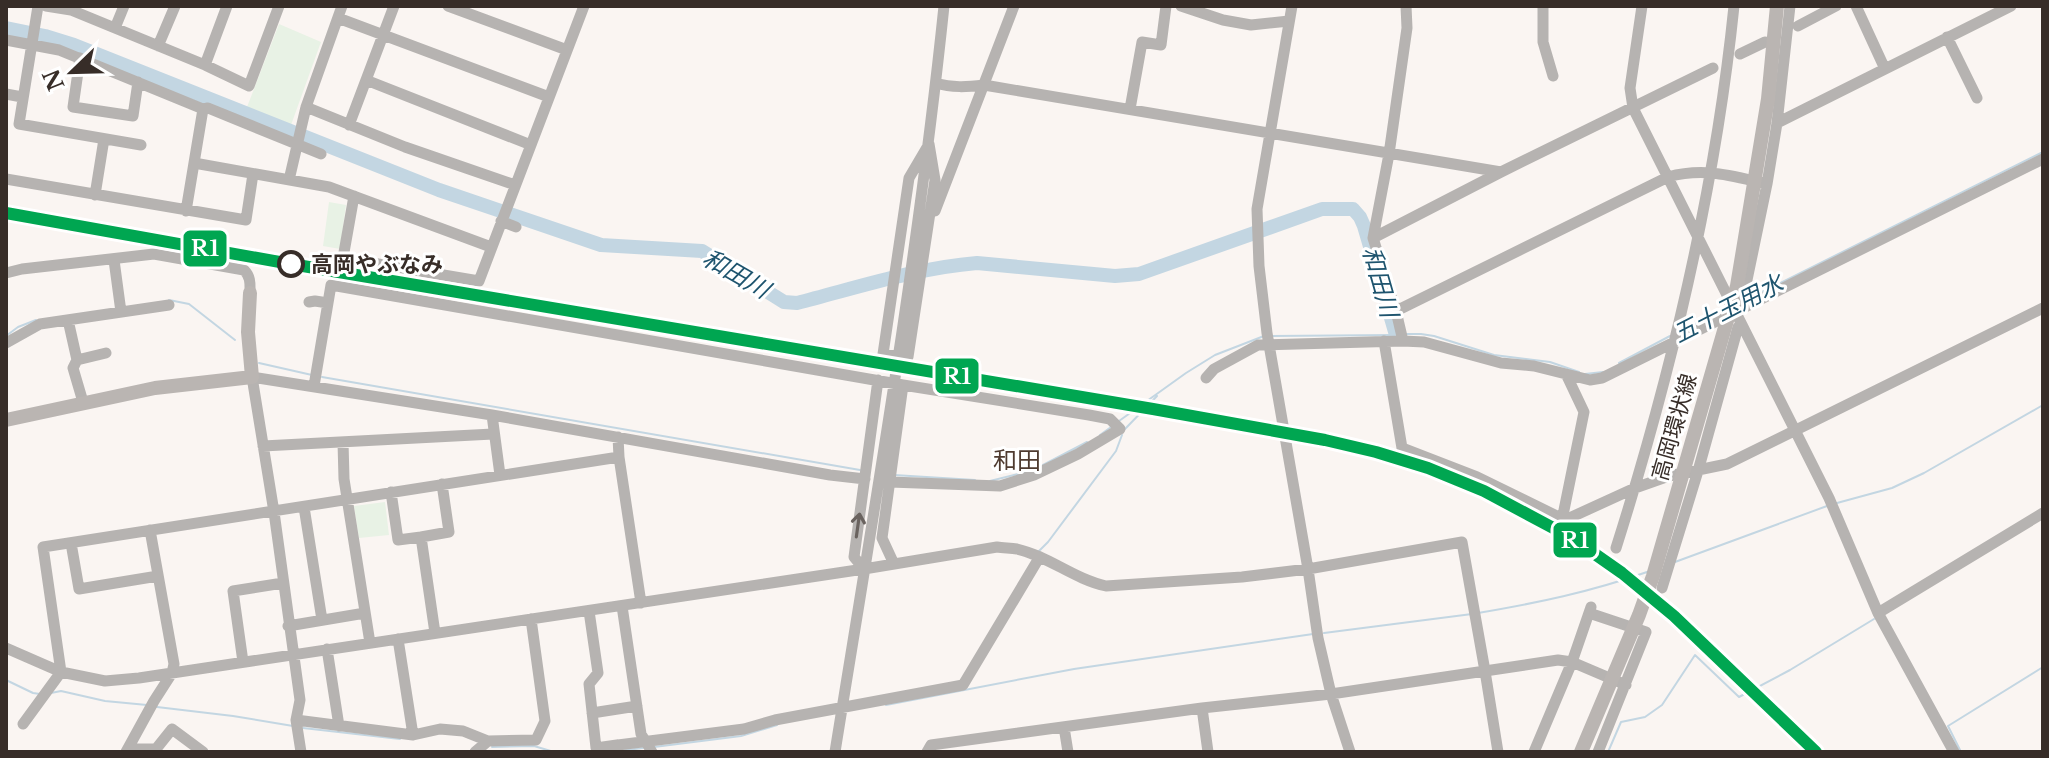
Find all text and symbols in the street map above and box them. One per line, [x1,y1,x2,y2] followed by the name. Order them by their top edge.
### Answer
[32,32,112,112] north arrow
[37,65,71,94] text: N
[182,229,228,268] line badge: R1
[191,235,220,262] text: R1
[698,243,777,306] water label: 和田川
[1357,243,1405,323] water label: 和田川
[278,251,304,277] marker: 高岡やぶなみ
[311,251,443,278] place label: 高岡やぶなみ
[1668,267,1790,349] water label: 五十玉用水
[934,357,980,395] line badge: R1
[943,363,972,390] text: R1
[1646,371,1703,484] street label: 高岡環状線
[993,446,1041,475] district label: 和田
[851,513,866,538] one-way arrow
[1552,521,1598,559] line badge: R1
[1561,527,1590,554] text: R1

